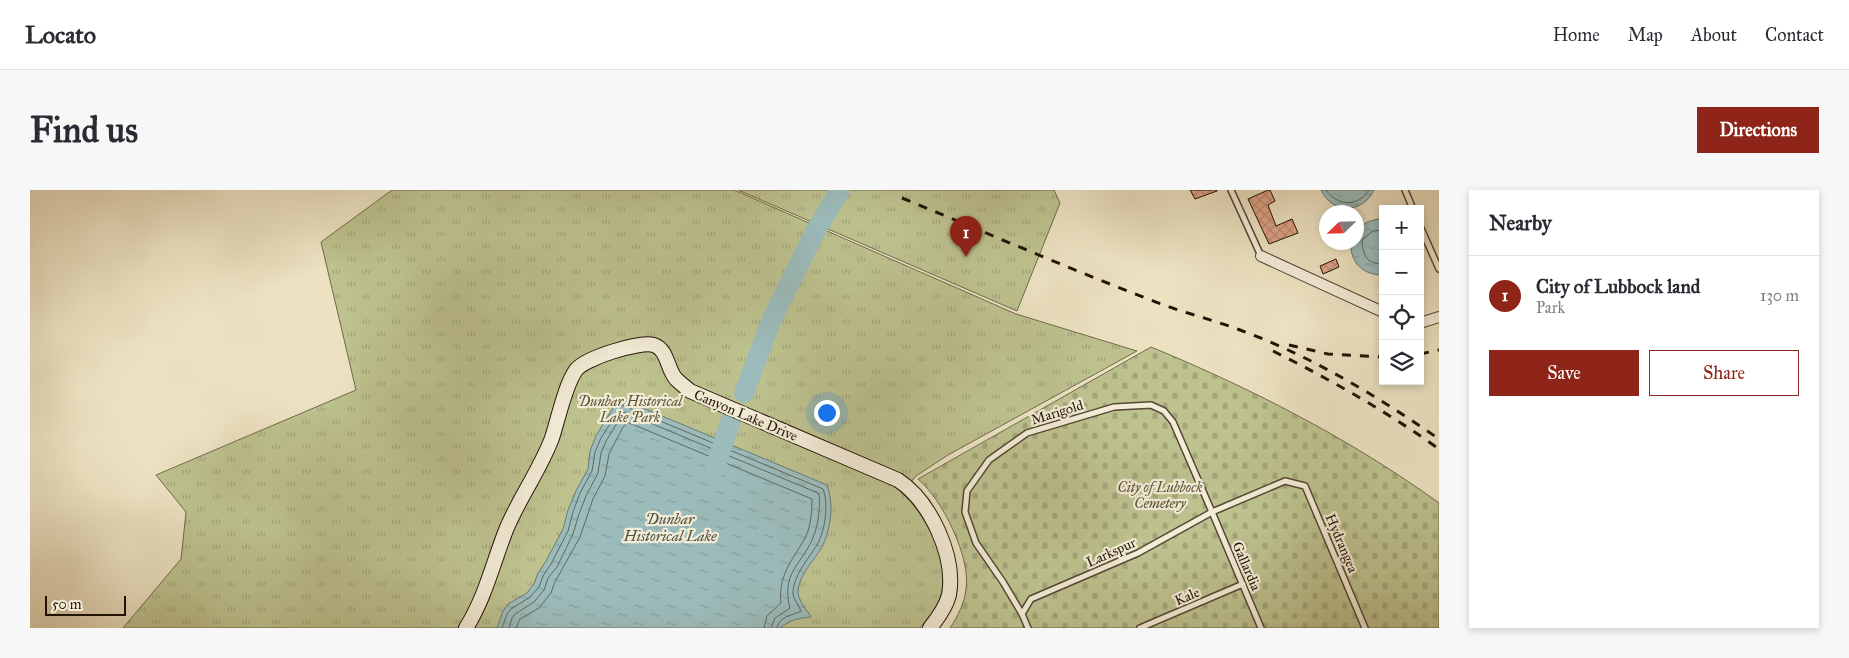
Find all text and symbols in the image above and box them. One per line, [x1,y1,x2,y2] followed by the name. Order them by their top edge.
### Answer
[25,20,96,50] text: Locato
[1553,24,1600,46] text: Home
[1628,24,1663,46] text: Map
[1691,24,1737,46] text: About
[1765,24,1824,46] text: Contact
[1697,107,1819,153] button: Directions
[30,109,138,152] text: Find us
[1319,205,1364,250] north arrow
[1379,205,1424,385] map controls
[1379,205,1424,250] button: +
[1489,210,1552,236] text: Nearby
[950,216,982,257] pin: 1
[1379,250,1424,295] button: −
[1536,275,1700,298] text: City of Lubbock land
[1502,286,1508,305] text: 1
[1760,286,1799,305] text: 130 m
[1379,295,1424,340] button: locate
[1536,298,1565,317] text: Park
[1379,340,1424,385] button: layers
[1489,350,1639,396] button: Save
[1649,350,1799,396] button: Share
[691,386,800,445] street label: Canyon Lake Drive
[578,393,683,426] park label: Dunbar Historical Lake Park
[1029,396,1085,428] street label: Marigold
[814,400,840,426] your location
[1117,479,1203,512] park label: City of Lubbock Cemetery
[622,510,717,545] water label: Dunbar Historical Lake
[1322,511,1362,575] street label: Hydrangea
[1084,534,1139,571] street label: Larkspur
[1229,539,1264,593] street label: Gallardia
[1172,584,1202,609] street label: Kale
[45,593,126,616] scale bar
[52,596,81,613] text: 50 m

